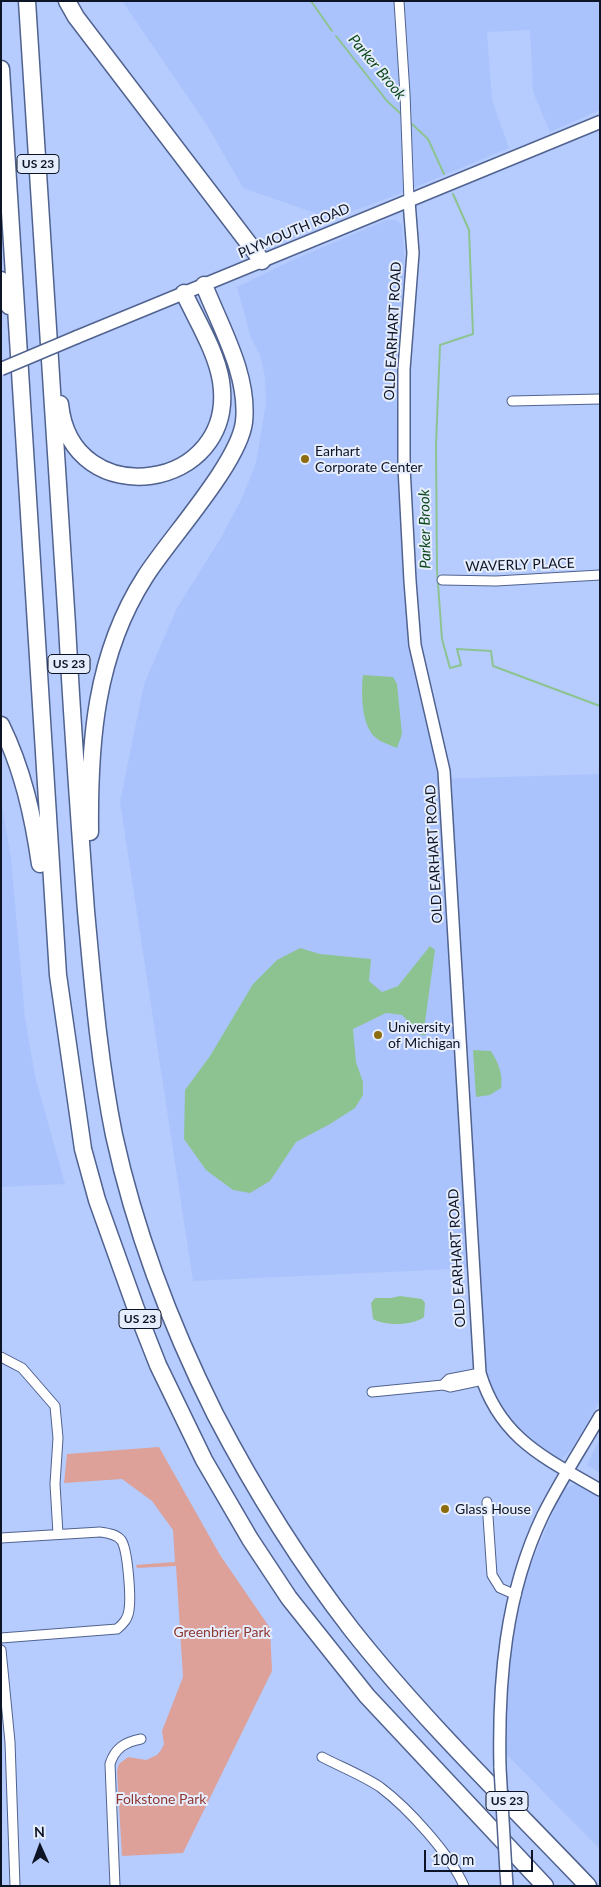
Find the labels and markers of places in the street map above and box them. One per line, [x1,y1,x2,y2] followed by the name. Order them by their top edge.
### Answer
[315,443,423,476] place label: Earhart Corporate Center
[299,453,311,465] marker: Earhart Corporate Center
[388,1019,460,1052] place label: University of Michigan
[372,1029,384,1041] marker: University of Michigan
[455,1501,531,1517] place label: Glass House
[439,1503,451,1515] marker: Glass House

